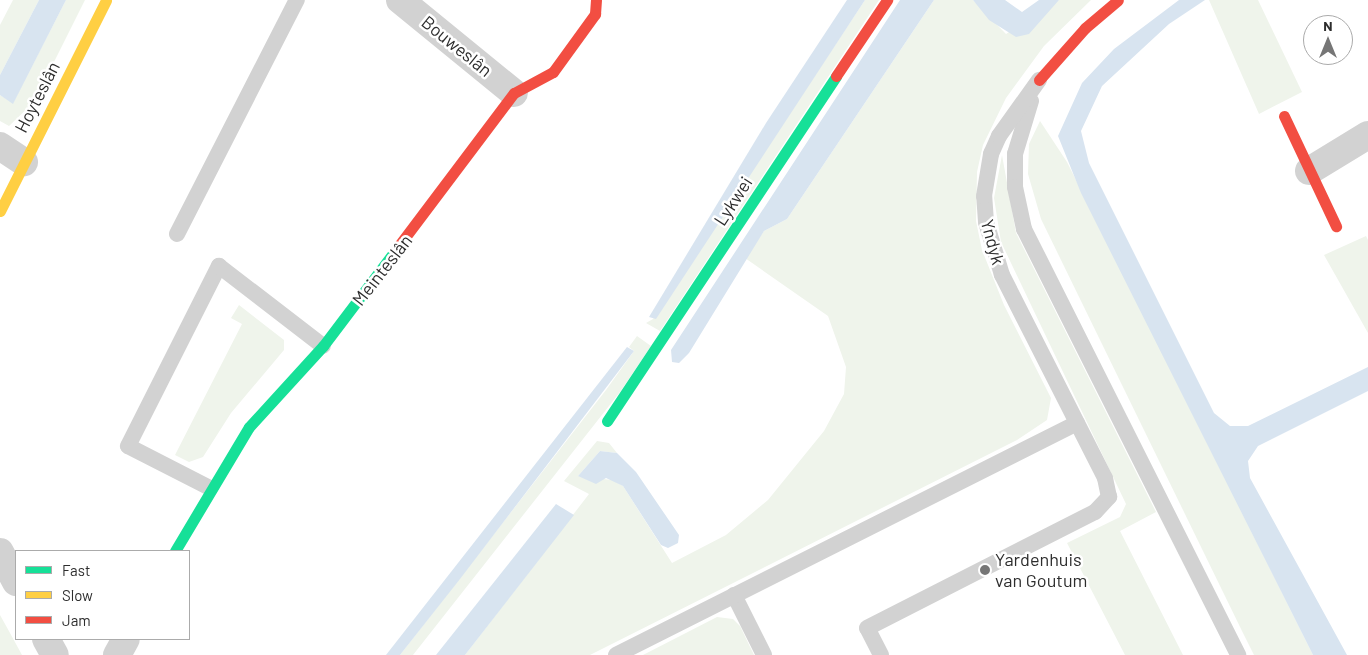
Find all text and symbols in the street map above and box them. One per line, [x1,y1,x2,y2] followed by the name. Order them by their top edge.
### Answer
[417,11,497,81] street label: Bouweslân
[1303,15,1353,65] north arrow
[1323,17,1333,34] text: N
[10,58,64,136] street label: Hoyteslân
[709,172,757,230] street label: Lykwei
[977,217,1009,267] street label: Yndyk
[348,230,416,310] street label: Meinteslân
[995,549,1087,592] place label: Yardenhuis van Goutum
[15,550,190,640] legend
[62,561,90,579] text: Fast
[979,564,991,576] marker: Yardenhuis van Goutum
[62,586,93,604] text: Slow
[62,611,91,629] text: Jam

